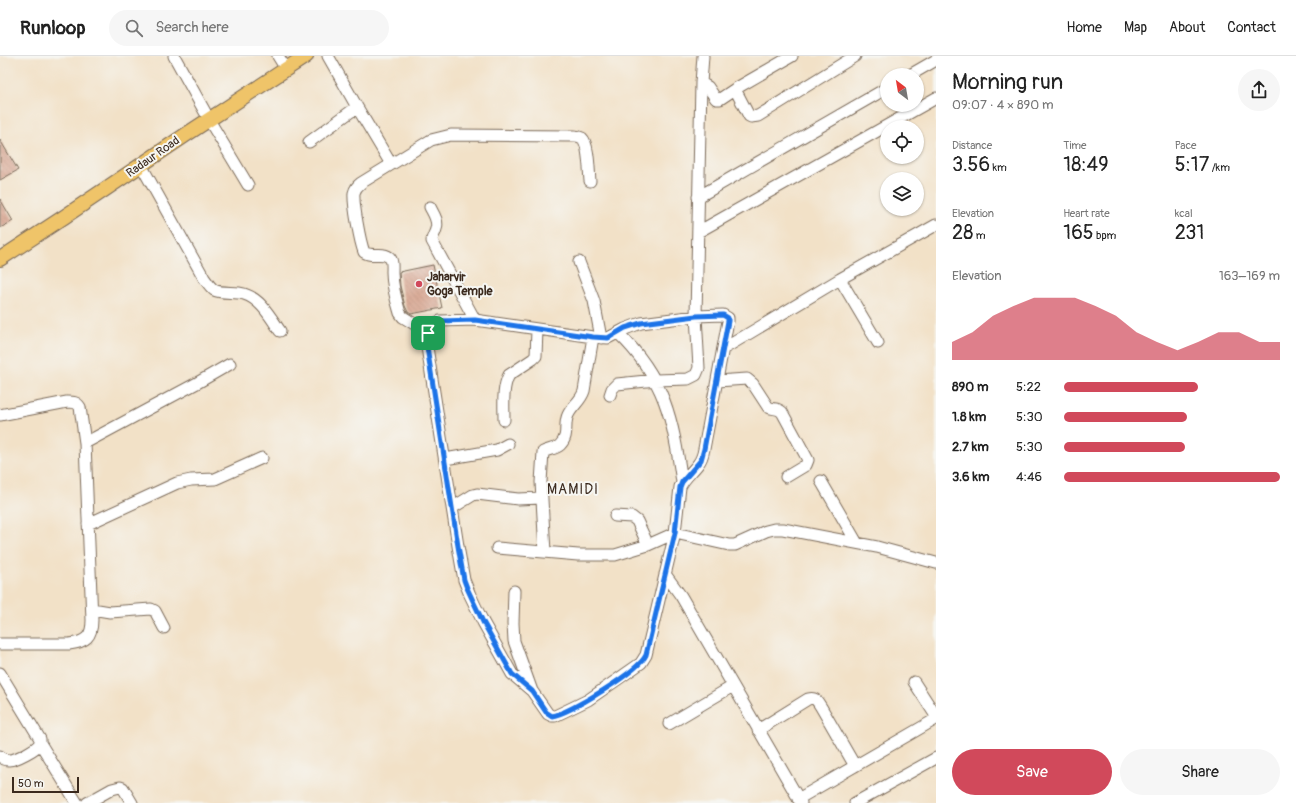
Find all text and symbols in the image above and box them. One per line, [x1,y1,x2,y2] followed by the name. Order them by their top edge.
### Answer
[109,10,389,46] search box
[20,16,85,40] text: Runloop
[123,17,145,39] icon: search
[155,18,229,37] text: Search here
[1067,19,1102,36] text: Home
[1124,19,1147,36] text: Map
[1169,19,1205,36] text: About
[1227,19,1276,36] text: Contact
[880,68,924,112] north arrow
[880,68,924,216] map controls
[952,68,1063,96] text: Morning run
[1238,69,1280,111] button: share
[952,97,1053,113] text: 09:07 · 4 × 890 m
[880,120,924,164] button: locate
[123,133,183,181] street label: Radaur Road
[952,139,992,152] text: Distance
[1063,139,1086,152] text: Time
[1175,139,1196,152] text: Pace
[952,152,990,177] text: 3.56
[1063,152,1108,177] text: 18:49
[1175,152,1209,177] text: 5:17
[990,161,1007,174] text: km
[1209,161,1230,174] text: /km
[880,172,924,216] button: layers
[952,207,994,220] text: Elevation
[1063,207,1110,220] text: Heart rate
[1175,207,1193,220] text: kcal
[952,220,973,245] text: 28
[1063,220,1094,245] text: 165
[1175,220,1204,245] text: 231
[973,229,985,242] text: m
[1094,229,1116,242] text: bpm
[952,268,1002,284] text: Elevation
[1219,268,1280,284] text: 163–169 m
[427,270,494,299] place label: Jaharvir Goga Temple
[414,279,424,289] marker: Jaharvir Goga Temple
[411,316,445,350] pin
[417,322,439,344] icon: arrive
[952,379,989,395] text: 890 m
[1016,379,1041,395] text: 5:22
[952,409,986,425] text: 1.8 km
[1016,409,1043,425] text: 5:30
[952,439,989,455] text: 2.7 km
[1016,439,1043,455] text: 5:30
[952,469,989,485] text: 3.6 km
[1016,469,1042,485] text: 4:46
[547,481,599,498] district label: MAMIDI
[952,749,1112,795] button: Save
[1120,749,1280,795] button: Share
[12,775,79,794] scale bar
[18,777,44,790] text: 50 m

